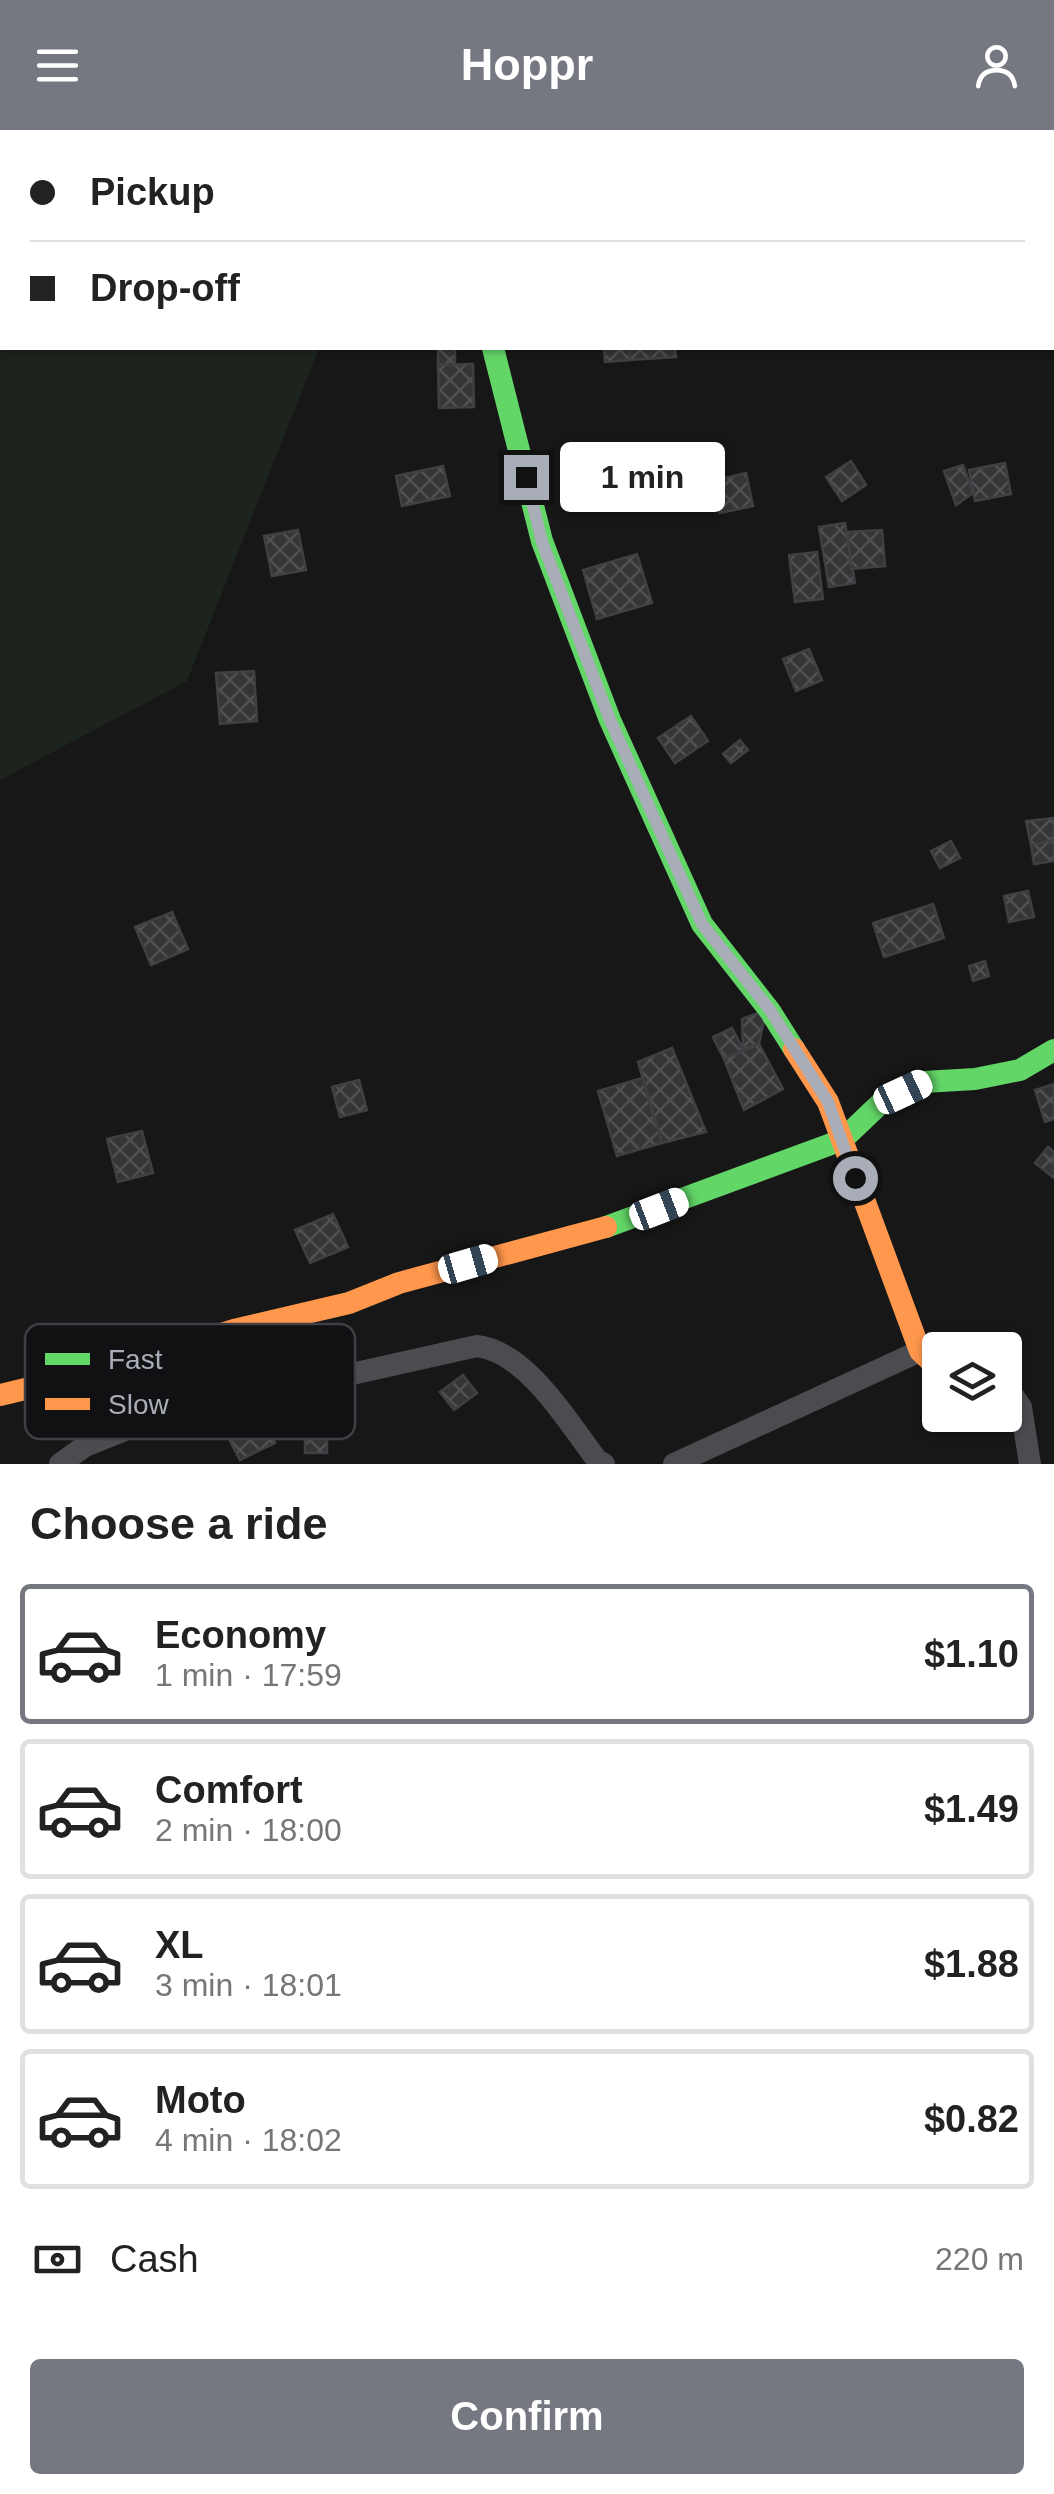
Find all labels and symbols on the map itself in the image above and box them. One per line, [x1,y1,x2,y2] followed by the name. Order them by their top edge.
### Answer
[561,442,726,512] callout: 1 min
[504,455,549,500] route end
[869,1066,937,1118] car
[833,1156,878,1201] route start
[626,1184,692,1234] car
[435,1241,501,1287] car
[25,1324,355,1439] legend
[108,1344,163,1375] text: Fast
[108,1389,169,1420] text: Slow

